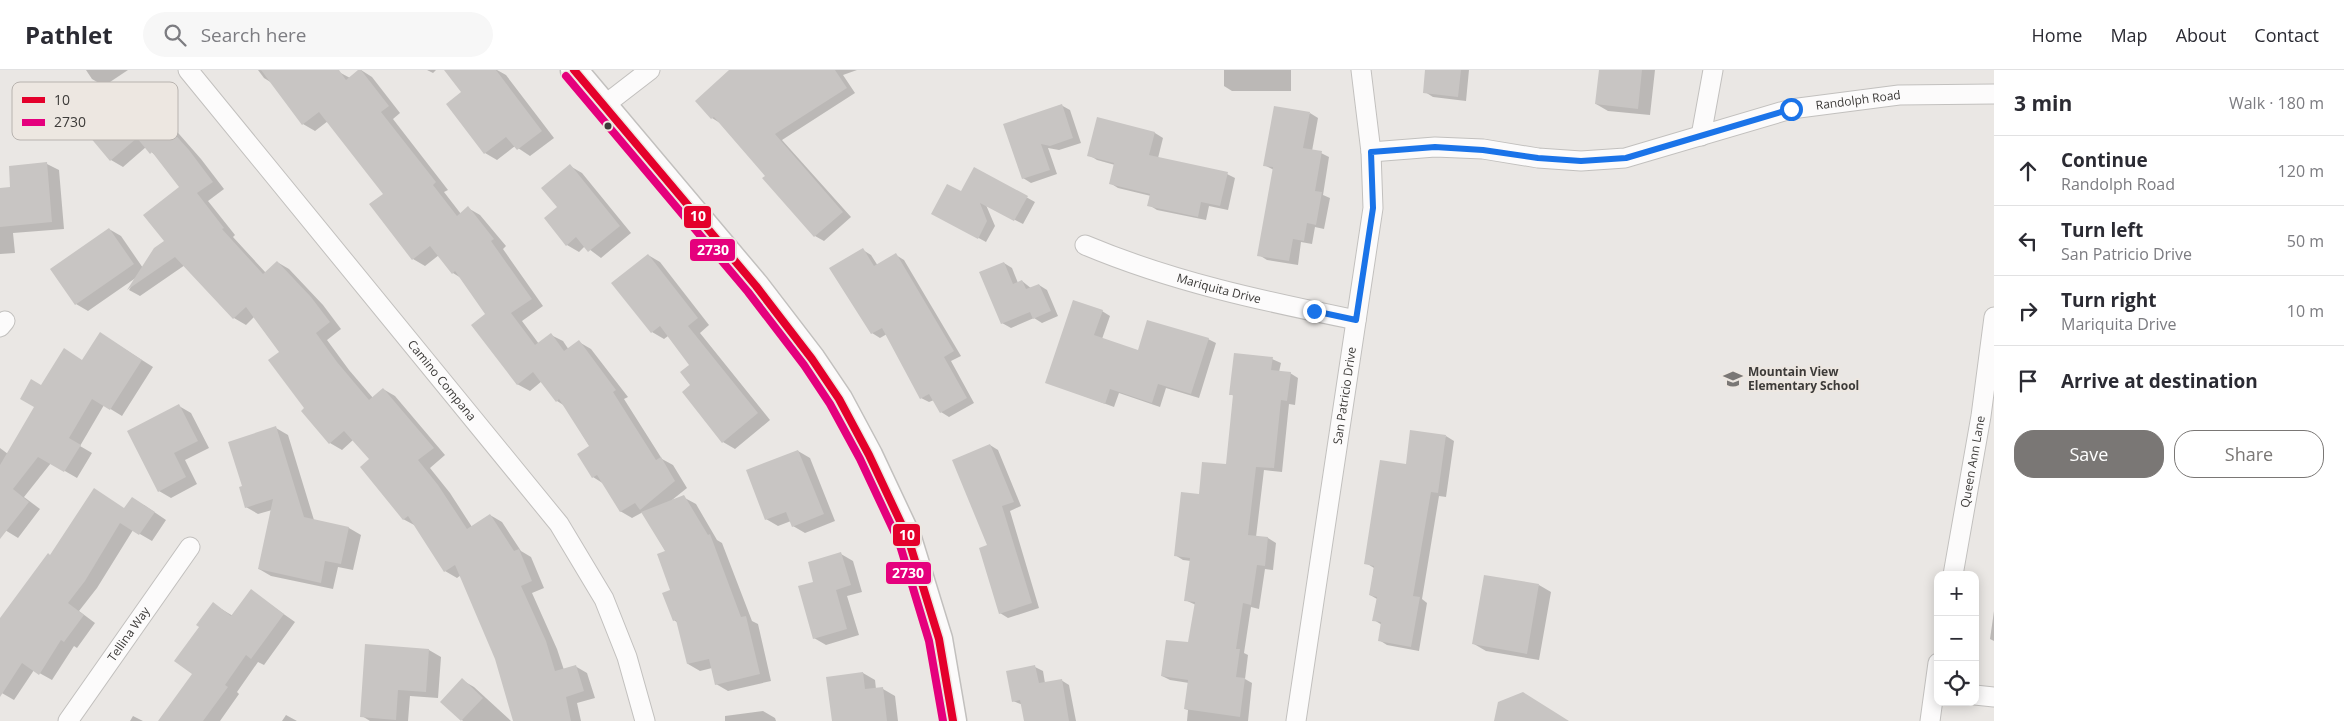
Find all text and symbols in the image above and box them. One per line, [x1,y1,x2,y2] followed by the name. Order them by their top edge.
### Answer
[143,12,493,57] search box
[25,18,113,51] text: Pathlet
[161,21,189,49] icon: search
[201,22,307,48] text: Search here
[2032,23,2082,47] text: Home
[2110,23,2148,47] text: Map
[2176,23,2226,47] text: About
[2254,23,2319,47] text: Contact
[12,82,178,140] legend
[1815,86,1902,114] street label: Randolph Road
[2014,89,2072,117] text: 3 min
[54,90,70,109] text: 10
[2229,92,2324,114] text: Walk · 180 m
[1780,98,1803,121] route start
[54,112,86,131] text: 2730
[603,121,613,131] unlabelled marker
[2061,147,2148,173] text: Continue
[2014,157,2042,185] icon: ahead
[2278,160,2324,182] text: 120 m
[2061,173,2175,195] text: Randolph Road
[683,205,712,229] line badge: 10
[690,206,706,225] text: 10
[2061,217,2143,243] text: Turn left
[2014,227,2042,255] icon: left
[2287,230,2324,252] text: 50 m
[689,238,736,262] line badge: 2730
[697,240,729,259] text: 2730
[2061,243,2192,265] text: San Patricio Drive
[1175,269,1263,307] street label: Mariquita Drive
[2061,287,2156,313] text: Turn right
[2014,297,2042,325] icon: right
[1303,300,1326,323] route end
[2287,300,2324,322] text: 10 m
[2061,313,2176,335] text: Mariquita Drive
[404,336,480,424] street label: Camino Compana
[1329,345,1360,445] street label: San Patricio Drive
[1748,363,1859,394] place label: Mountain View Elementary School
[2014,367,2042,395] icon: arrive
[1722,368,1744,390] school or university icon: Mountain View Elementary School
[2061,368,2258,394] text: Arrive at destination
[1956,414,1989,509] street label: Queen Ann Lane
[2014,430,2164,478] button: Save
[2174,430,2324,478] button: Share
[892,523,921,547] line badge: 10
[899,525,915,544] text: 10
[885,561,932,585] line badge: 2730
[892,563,924,582] text: 2730
[1934,571,1979,706] map controls
[1934,571,1979,616] button: +
[103,602,154,665] street label: Tellina Way
[1934,616,1979,661] button: −
[1934,661,1979,706] button: locate

